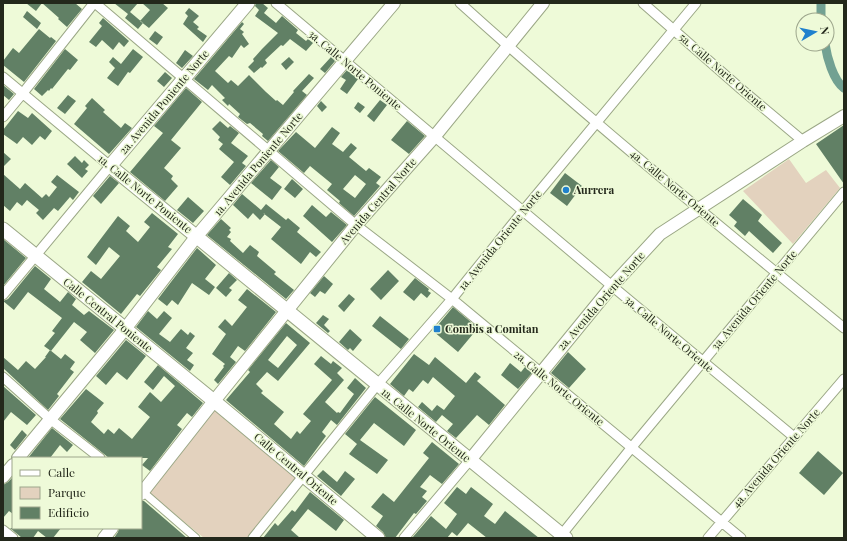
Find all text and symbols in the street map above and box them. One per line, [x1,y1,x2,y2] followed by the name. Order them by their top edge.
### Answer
[795,12,835,52] north arrow
[817,25,833,36] text: N
[305,26,406,114] street label: 3a. Calle Norte Poniente
[676,29,771,114] street label: 5a. Calle Norte Oriente
[115,46,212,157] street label: 2a. Avenida Poniente Norte
[210,108,306,219] street label: 1a. Avenida Poniente Norte
[627,146,724,230] street label: 4a. Calle Norte Oriente
[95,151,196,237] street label: 1a. Calle Norte Poniente
[335,154,420,248] street label: Avenida Central Norte
[573,182,614,197] place label: Aurrera
[561,185,571,195] marker: Aurrera
[454,186,545,293] street label: 1a. Avenida Oriente Norte
[707,246,800,353] street label: 3a. Avenida Oriente Norte
[553,248,648,353] street label: 2a. Avenida Oriente Norte
[60,274,157,356] street label: Calle Central Poniente
[622,292,717,376] street label: 3a. Calle Norte Oriente
[445,321,539,336] place label: Combis a Comitan
[432,324,442,334] marker: Combis a Comitan
[511,346,608,429] street label: 2a. Calle Norte Oriente
[378,384,475,466] street label: 1a. Calle Norte Oriente
[728,405,823,510] street label: 4a. Avenida Oriente Norte
[251,429,342,508] street label: Calle Central Oriente
[12,457,142,529] legend
[48,464,75,480] text: Calle
[48,484,86,500] text: Parque
[48,504,90,520] text: Edificio

